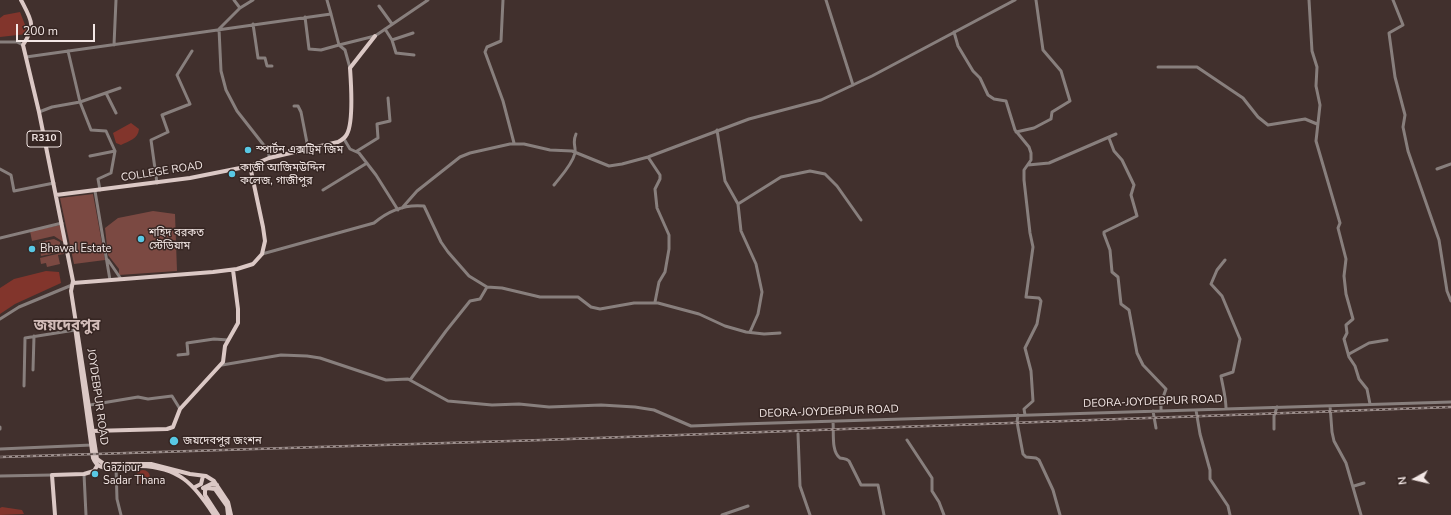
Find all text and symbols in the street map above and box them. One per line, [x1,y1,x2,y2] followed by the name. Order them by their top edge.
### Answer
[18,16,97,42] scale bar
[23,23,58,39] text: 200 m
[27,131,61,147] road number: R310
[256,143,343,157] place label: স্পার্টন এক্সট্রিম জিম
[243,145,253,155] marker: স্পার্টন এক্সট্রিম জিম
[120,159,204,185] street label: COLLEGE ROAD
[240,161,325,187] place label: কাজী আজিমউদ্দিন কলেজ, গাজীপুর
[227,169,237,179] marker: কাজী আজিমউদ্দিন কলেজ, গাজীপুর
[149,226,204,252] place label: শহিদ বরকত স্টেডিয়াম
[136,234,146,244] marker: শহিদ বরকত স্টেডিয়াম
[40,242,111,256] place label: Bhawal Estate
[27,244,37,254] marker: Bhawal Estate
[34,317,100,335] district label: জয়দেবপুর
[84,348,110,446] street label: JOYDEBPUR ROAD
[1083,393,1223,411] street label: DEORA-JOYDEBPUR ROAD
[759,403,899,421] street label: DEORA-JOYDEBPUR ROAD
[183,434,262,448] place label: জয়দেবপুর জংশন
[168,435,180,447] marker: জয়দেবপুর জংশন
[1395,459,1435,499] north arrow
[103,461,165,487] place label: Gazipur Sadar Thana
[90,469,100,479] marker: Gazipur Sadar Thana
[1395,476,1411,486] text: N

